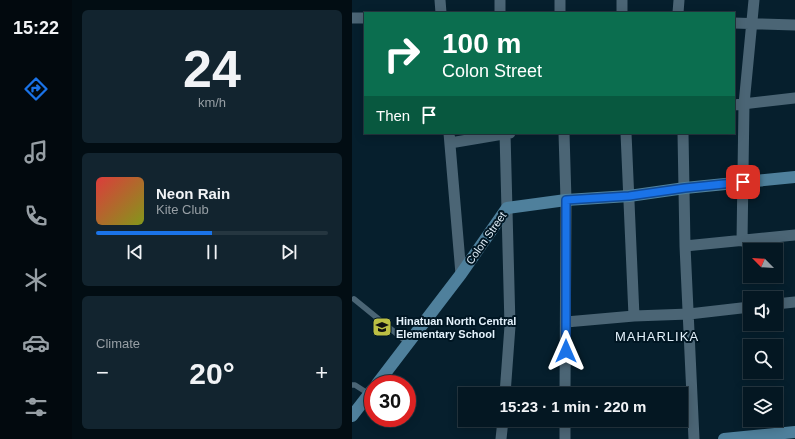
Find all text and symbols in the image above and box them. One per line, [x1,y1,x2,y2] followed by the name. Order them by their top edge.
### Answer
[13,18,59,38] text: 15:22
[376,28,428,80] icon: right
[442,28,521,59] text: 100 m
[183,40,241,98] text: 24
[442,61,542,81] text: Colon Street
[22,75,50,103] icon: directions
[198,95,226,110] text: km/h
[418,104,440,126] icon: arrive
[376,107,410,124] text: Then
[22,138,50,166] icon: music
[726,165,760,199] pin
[732,171,754,193] icon: arrive
[156,185,230,202] text: Neon Rain
[22,202,50,230] icon: phone
[156,202,209,217] text: Kite Club
[464,210,508,266] street label: Colon Street
[124,241,146,263] icon: previous
[201,241,223,263] icon: pause
[278,241,300,263] icon: next
[743,243,783,283] north arrow
[743,243,783,427] map controls
[22,266,50,294] icon: climate
[743,291,783,331] button: sound
[396,315,516,340] place label: Hinatuan North Central Elementary School
[371,316,393,338] school or university icon: Hinatuan North Central Elementary School
[22,329,50,357] icon: car
[615,329,699,344] district label: MAHARLIKA
[545,330,587,372] position arrow
[96,336,140,351] text: Climate
[743,339,783,379] button: search
[189,357,235,390] text: 20°
[96,360,109,385] text: −
[315,360,328,385] text: +
[364,375,416,427] speed limit sign: 30
[743,387,783,427] button: layers
[22,393,50,421] icon: filters
[500,398,646,415] text: 15:23 · 1 min · 220 m

